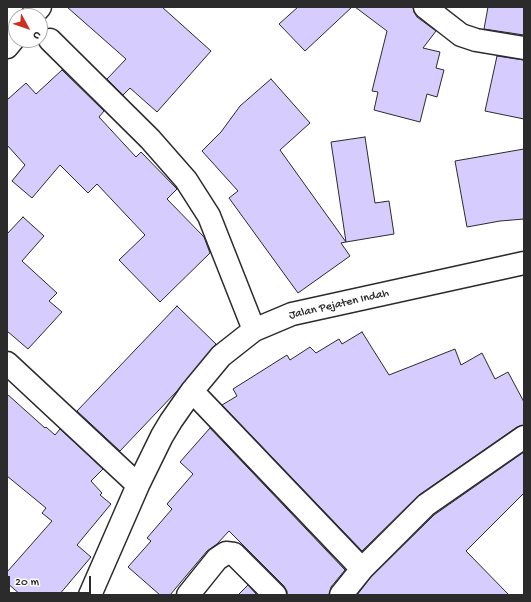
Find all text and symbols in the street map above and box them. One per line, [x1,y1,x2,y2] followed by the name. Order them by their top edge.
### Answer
[8,8,48,48] north arrow
[30,29,43,41] text: U
[288,286,390,324] street label: Jalan Pejaten Indah
[10,568,93,594] scale bar
[15,576,39,590] text: 20 m

